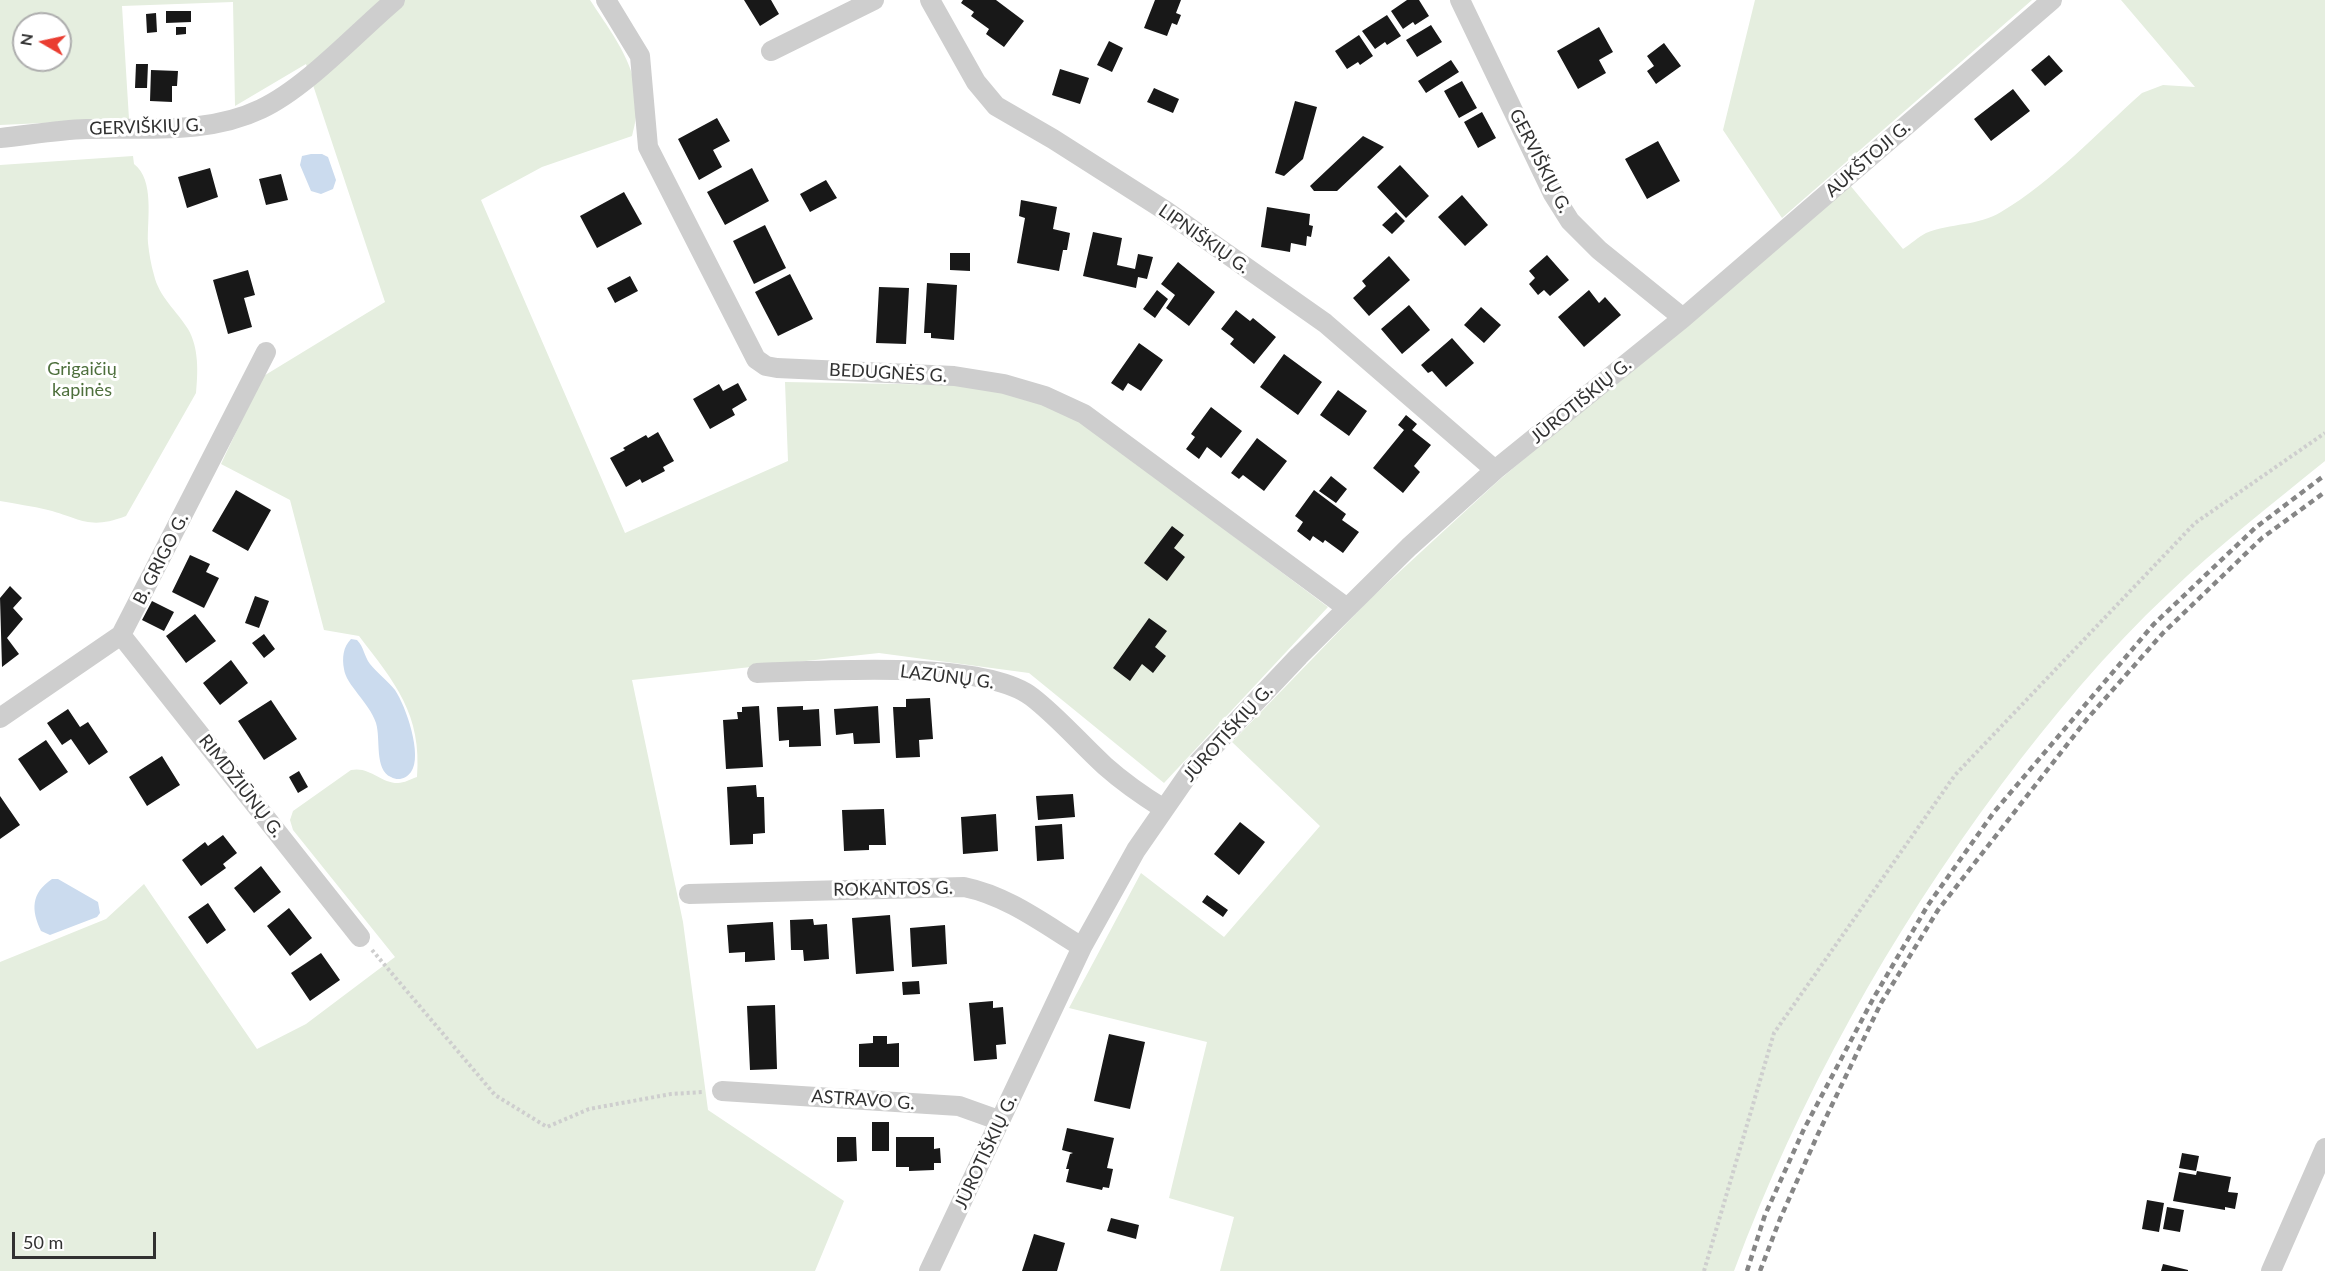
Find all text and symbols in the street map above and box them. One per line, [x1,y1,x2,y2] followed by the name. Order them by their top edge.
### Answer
[12,12,72,72] north arrow
[15,32,36,47] text: N
[1505,105,1575,217] street label: GERVIŠKIŲ G.
[89,114,203,140] street label: GERVIŠKIŲ G.
[1821,116,1915,202] street label: AUKŠTOJI G.
[1154,200,1254,278] street label: LIPNIŠKIŲ G.
[1526,354,1636,448] street label: JŪROTIŠKIŲ G.
[47,358,117,400] park label: Grigaičių kapinės
[829,359,947,387] street label: BEDUGNĖS G.
[129,510,193,608] street label: B. GRIGO G.
[899,661,995,693] street label: LAZŪNŲ G.
[1179,680,1277,786] street label: JŪROTIŠKIŲ G.
[194,730,288,842] street label: RIMDŽIŪNŲ G.
[833,877,953,901] street label: ROKANTOS G.
[811,1086,915,1114] street label: ASTRAVO G.
[950,1091,1022,1213] street label: JŪROTIŠKIŲ G.
[15,1220,159,1258] scale bar
[23,1231,63,1253] text: 50 m

